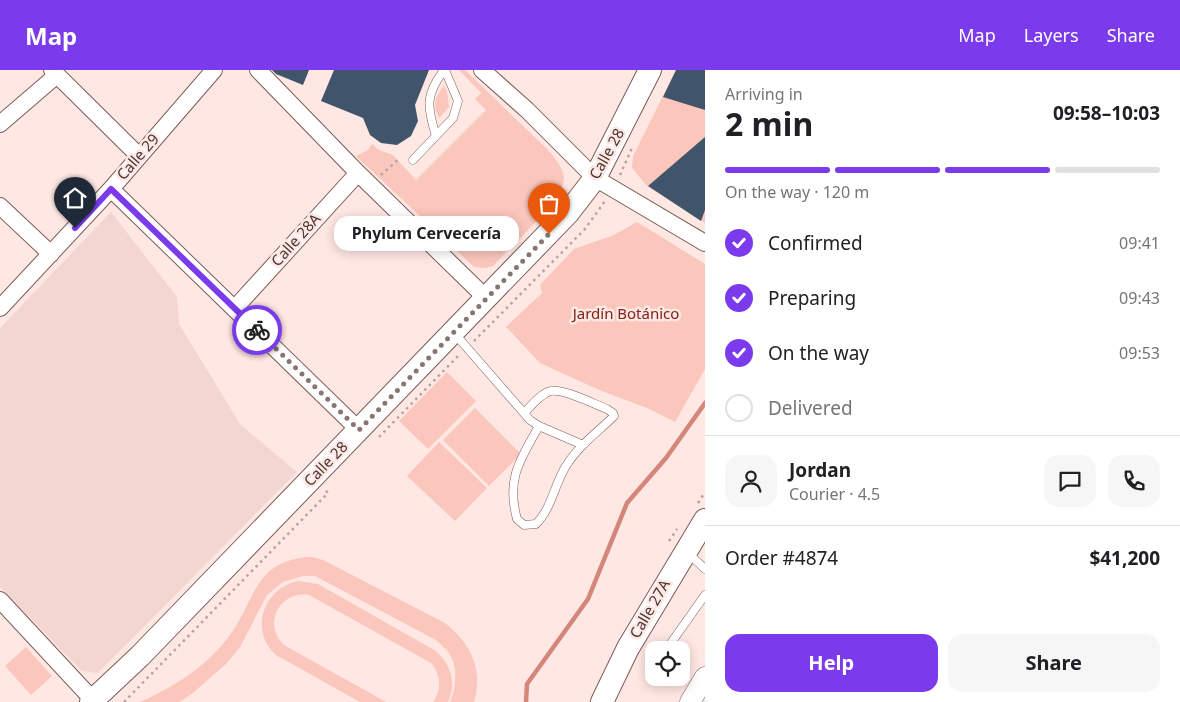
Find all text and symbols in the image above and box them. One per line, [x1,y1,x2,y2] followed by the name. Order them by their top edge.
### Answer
[25,19,77,52] text: Map
[958,23,996,47] text: Map
[1024,23,1079,47] text: Layers
[1107,23,1155,47] text: Share
[725,83,803,105] text: Arriving in
[1053,100,1160,126] text: 09:58–10:03
[725,102,813,145] text: 2 min
[584,125,628,182] street label: Calle 28
[112,129,163,184] street label: Calle 29
[54,177,96,228] pin
[725,181,869,203] text: On the way · 120 m
[528,183,570,234] pin
[61,184,89,212] icon: home
[535,190,563,218] icon: bag
[266,208,325,270] street label: Calle 28A
[334,216,519,252] callout: Phylum Cervecería
[352,222,501,244] text: Phylum Cervecería
[725,229,753,257] icon: check
[768,230,863,256] text: Confirmed
[1119,232,1160,254] text: 09:41
[725,284,753,312] icon: check
[768,285,856,311] text: Preparing
[1119,287,1160,309] text: 09:43
[571,303,679,323] park label: Jardín Botánico
[232,305,282,355] courier
[243,316,271,344] icon: bike
[725,339,753,367] icon: check
[768,340,869,366] text: On the way
[1119,342,1160,364] text: 09:53
[768,395,853,421] text: Delivered
[299,437,352,490] street label: Calle 28
[725,455,777,507] button: person
[1044,455,1096,507] button: chat
[1108,455,1160,507] button: phone
[789,457,851,483] text: Jordan
[789,483,880,505] text: Courier · 4.5
[725,545,838,571] text: Order #4874
[1089,545,1160,571] text: $41,200
[624,575,674,642] street label: Calle 27A
[725,634,938,692] button: Help
[948,634,1160,692] button: Share
[645,641,690,686] map controls
[645,641,690,686] button: locate

